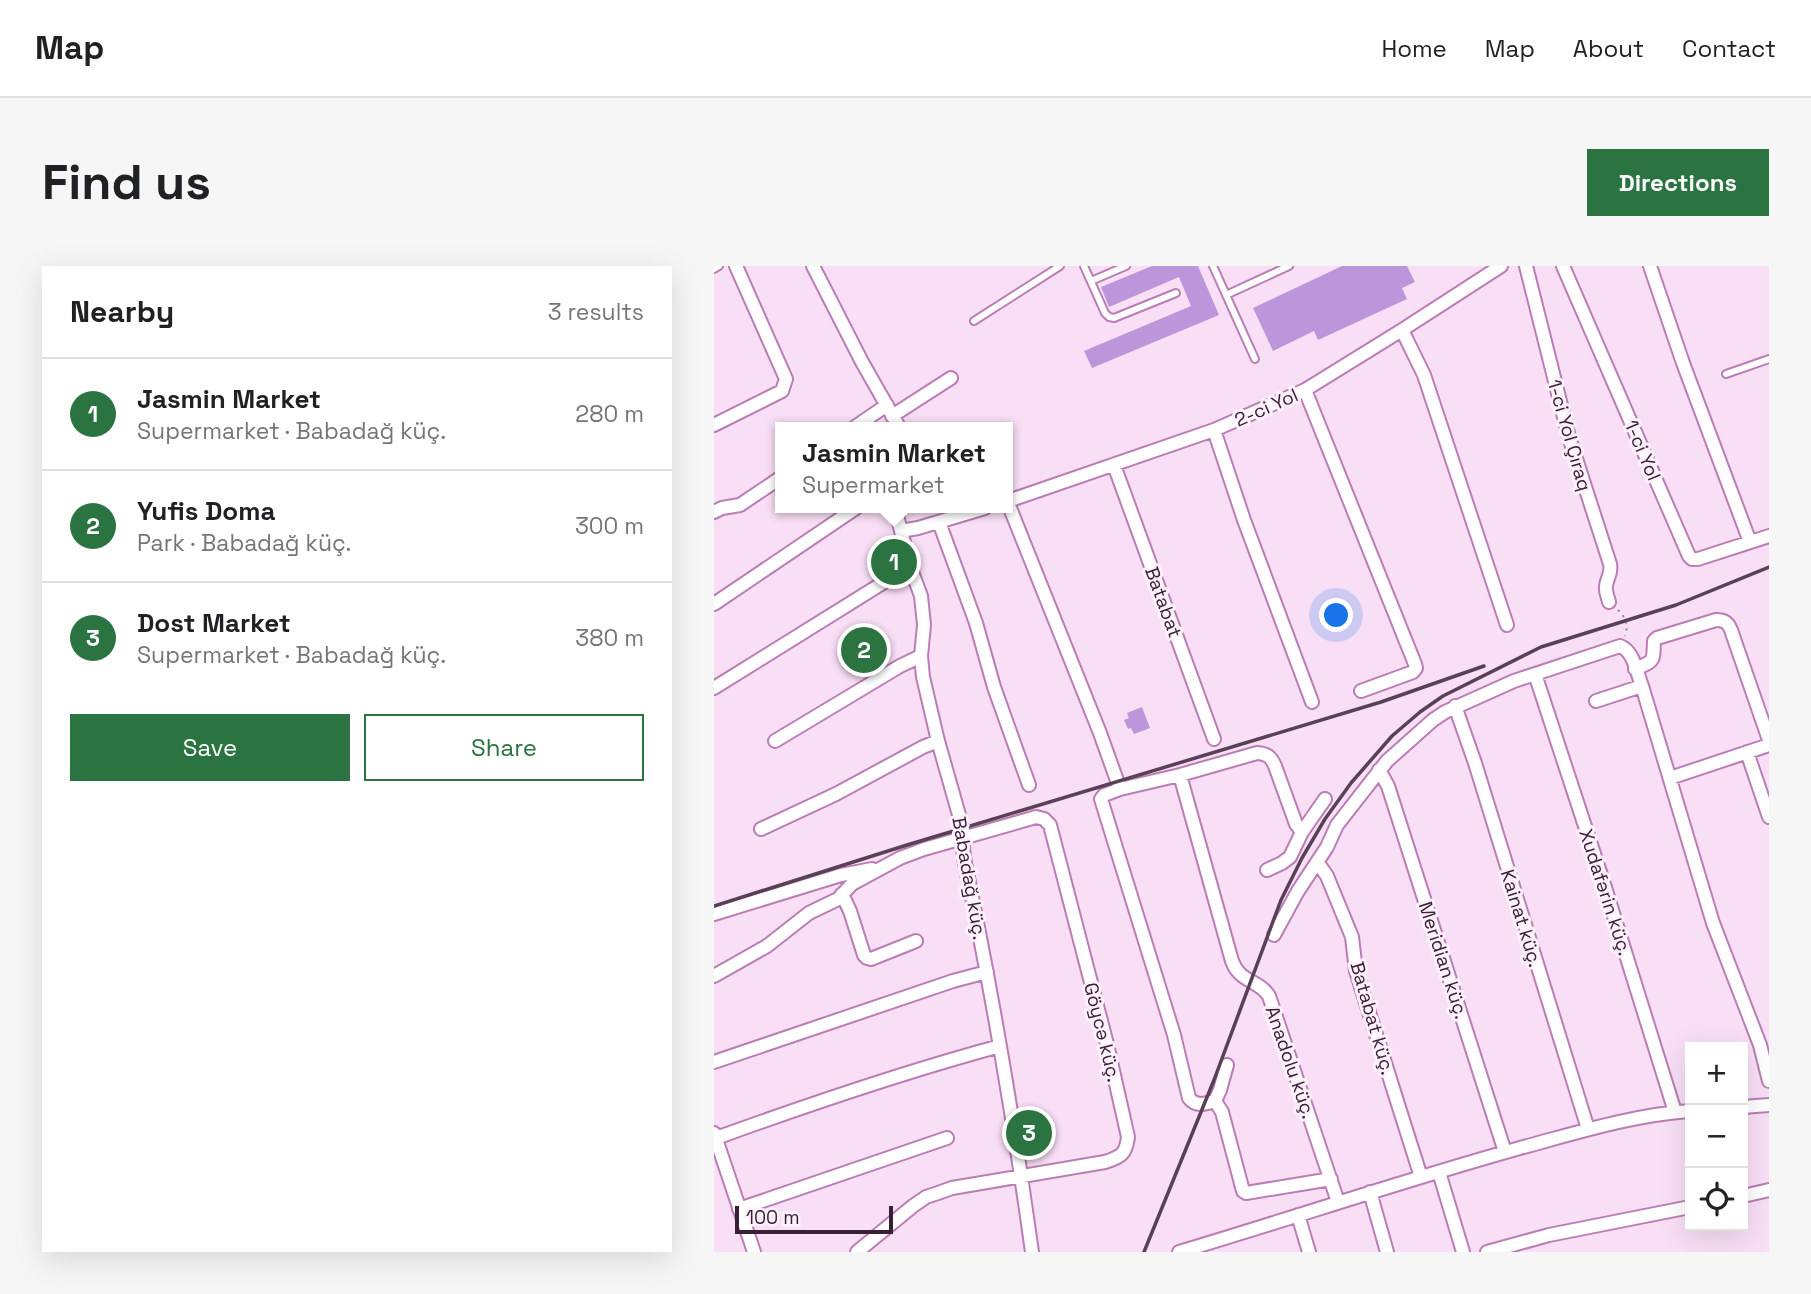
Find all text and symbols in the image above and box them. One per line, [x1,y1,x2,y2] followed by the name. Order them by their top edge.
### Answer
[35,27,104,69] text: Map
[1381,33,1447,64] text: Home
[1485,33,1535,64] text: Map
[1573,33,1644,64] text: About
[1682,33,1776,64] text: Contact
[1587,149,1769,216] button: Directions
[42,151,211,213] text: Find us
[70,292,174,331] text: Nearby
[548,297,644,327] text: 3 results
[1542,376,1597,494] street label: 1-ci Yol Çıraq
[137,382,321,416] text: Jasmin Market
[1231,382,1302,433] street label: 2-ci Yol
[88,399,98,429] text: 1
[575,399,644,429] text: 280 m
[137,416,446,446] text: Supermarket · Babadağ küç.
[1619,416,1666,484] street label: 1-ci Yol
[775,422,1013,513] popup
[802,436,986,470] text: Jasmin Market
[802,470,945,500] text: Supermarket
[137,494,275,528] text: Yufis Doma
[86,511,100,541] text: 2
[575,511,644,541] text: 300 m
[137,528,351,558] text: Park · Babadağ küç.
[871,536,917,588] pin: 1
[1139,563,1188,641] street label: Batabat
[1319,598,1353,632] your location
[137,606,291,640] text: Dost Market
[86,623,100,653] text: 3
[575,623,644,653] text: 380 m
[841,624,887,676] pin: 2
[137,640,446,670] text: Supermarket · Babadağ küç.
[70,714,350,781] button: Save
[364,714,644,781] button: Share
[946,815,993,941] street label: Babadağ küç.
[1573,826,1638,959] street label: Xudafərin küç.
[1495,866,1548,970] street label: Kainat küç.
[1413,898,1474,1022] street label: Meridian küç.
[1344,959,1401,1078] street label: Batabat küç.
[1078,980,1127,1084] street label: Göycə küç.
[1260,1003,1321,1122] street label: Anadolu küç.
[1685,1042,1748,1231] map controls
[1685,1042,1748,1105] button: +
[1685,1105,1748,1168] button: −
[1006,1107,1052,1159] pin: 3
[1685,1168,1748,1231] button: locate
[735,1203,892,1235] scale bar
[746,1205,800,1230] text: 100 m

